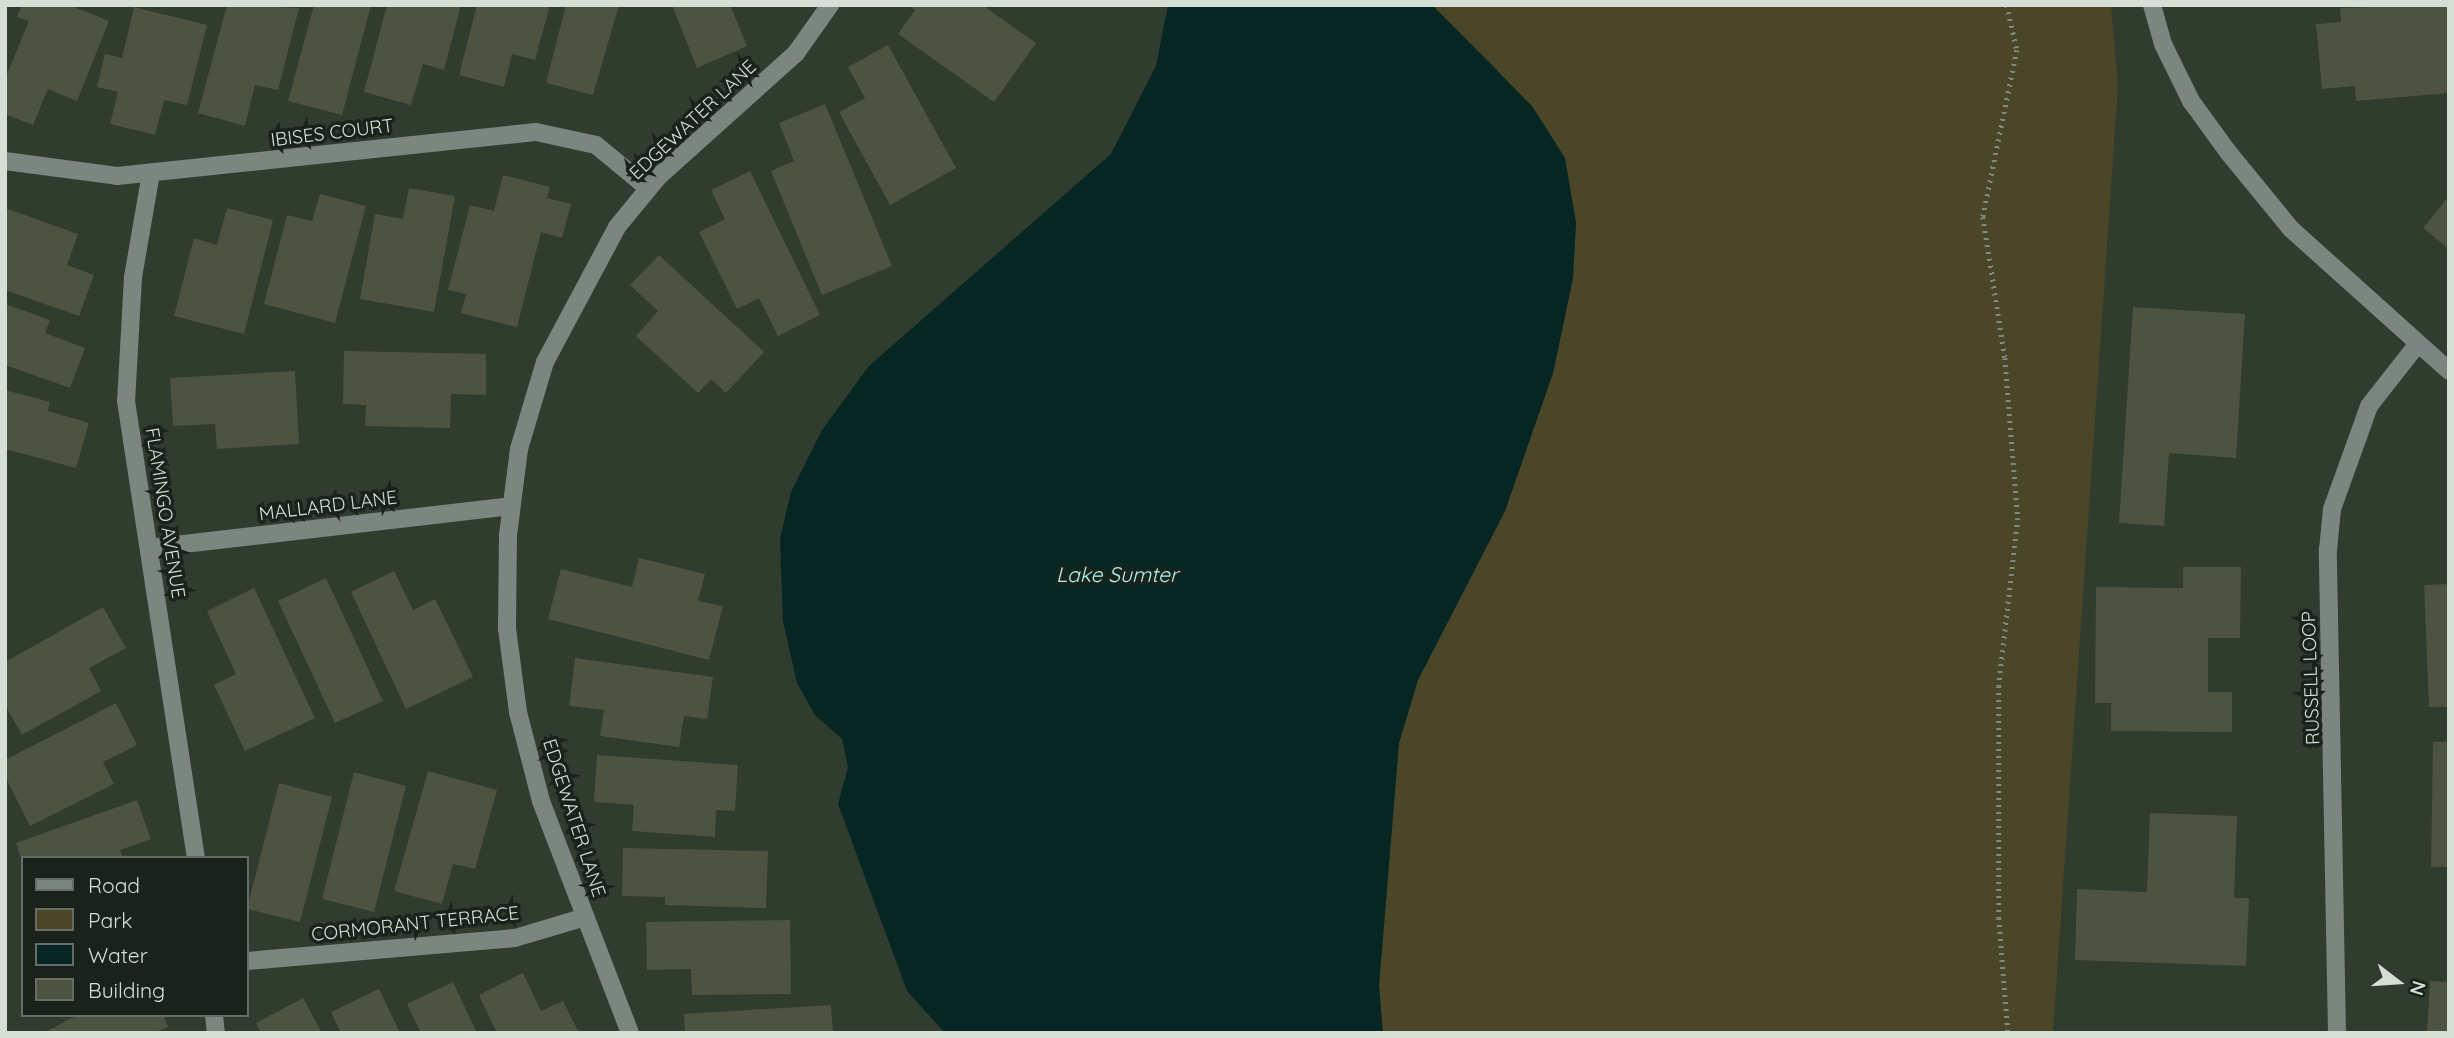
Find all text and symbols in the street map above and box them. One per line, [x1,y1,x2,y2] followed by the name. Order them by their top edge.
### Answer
[625,55,761,185] street label: EDGEWATER LANE
[269,114,395,152] street label: IBISES COURT
[140,426,190,600] street label: FLAMINGO AVENUE
[258,486,398,526] street label: MALLARD LANE
[1056,561,1178,587] water label: Lake Sumter
[2297,611,2325,745] street label: RUSSELL LOOP
[538,736,610,900] street label: EDGEWATER LANE
[21,856,248,1017] legend
[88,872,140,898] text: Road
[310,902,520,946] street label: CORMORANT TERRACE
[88,907,132,933] text: Park
[88,942,148,968] text: Water
[2363,947,2433,1017] north arrow
[88,977,165,1003] text: Building
[2405,978,2432,998] text: N

